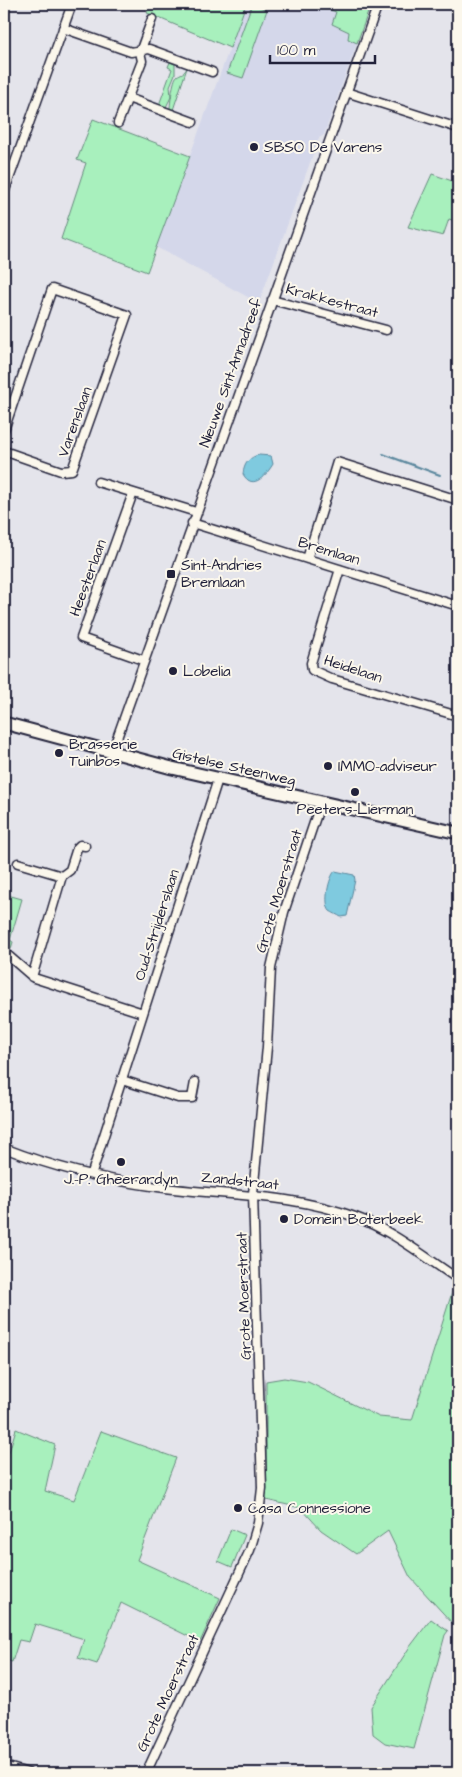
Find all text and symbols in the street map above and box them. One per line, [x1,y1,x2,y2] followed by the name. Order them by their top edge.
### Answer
[270,32,374,64] scale bar
[277,40,316,61] text: 100 m
[264,137,383,158] place label: SBSO De Varens
[248,141,260,153] marker: SBSO De Varens
[284,279,380,323] street label: Krakkestraat
[194,295,268,450] street label: Nieuwe Sint-Annadreef
[53,383,98,460] street label: Varenslaan
[295,532,363,571] street label: Bremlaan
[64,536,112,619] street label: Heesterlaan
[181,555,263,593] place label: Sint-Andries Bremlaan
[165,568,177,580] marker: Sint-Andries Bremlaan
[321,650,385,688] street label: Heidelaan
[183,661,231,682] place label: Lobelia
[167,665,179,677] marker: Lobelia
[69,734,137,772] place label: Brasserie Tuinbos
[170,743,298,792] street label: Gistelse Steenweg
[53,747,65,759] marker: Brasserie Tuinbos
[338,756,437,777] place label: IMMO-adviseur
[322,760,334,772] marker: IMMO-adviseur
[349,786,361,798] marker: Peeters-Lierman
[297,799,414,820] place label: Peeters-Lierman
[250,827,308,955] street label: Grote Moerstraat
[129,866,185,983] street label: Oud-Strijderslaan
[115,1156,127,1168] marker: J.-P. Gheerardyn
[200,1166,280,1196] street label: Zandstraat
[64,1169,179,1191] place label: J.-P. Gheerardyn
[294,1209,423,1230] place label: Domein Boterbeek
[278,1213,290,1225] marker: Domein Boterbeek
[231,1232,257,1360] street label: Grote Moerstraat
[248,1498,371,1519] place label: Casa Connessione
[232,1502,244,1514] marker: Casa Connessione
[131,1631,205,1755] street label: Grote Moerstraat

